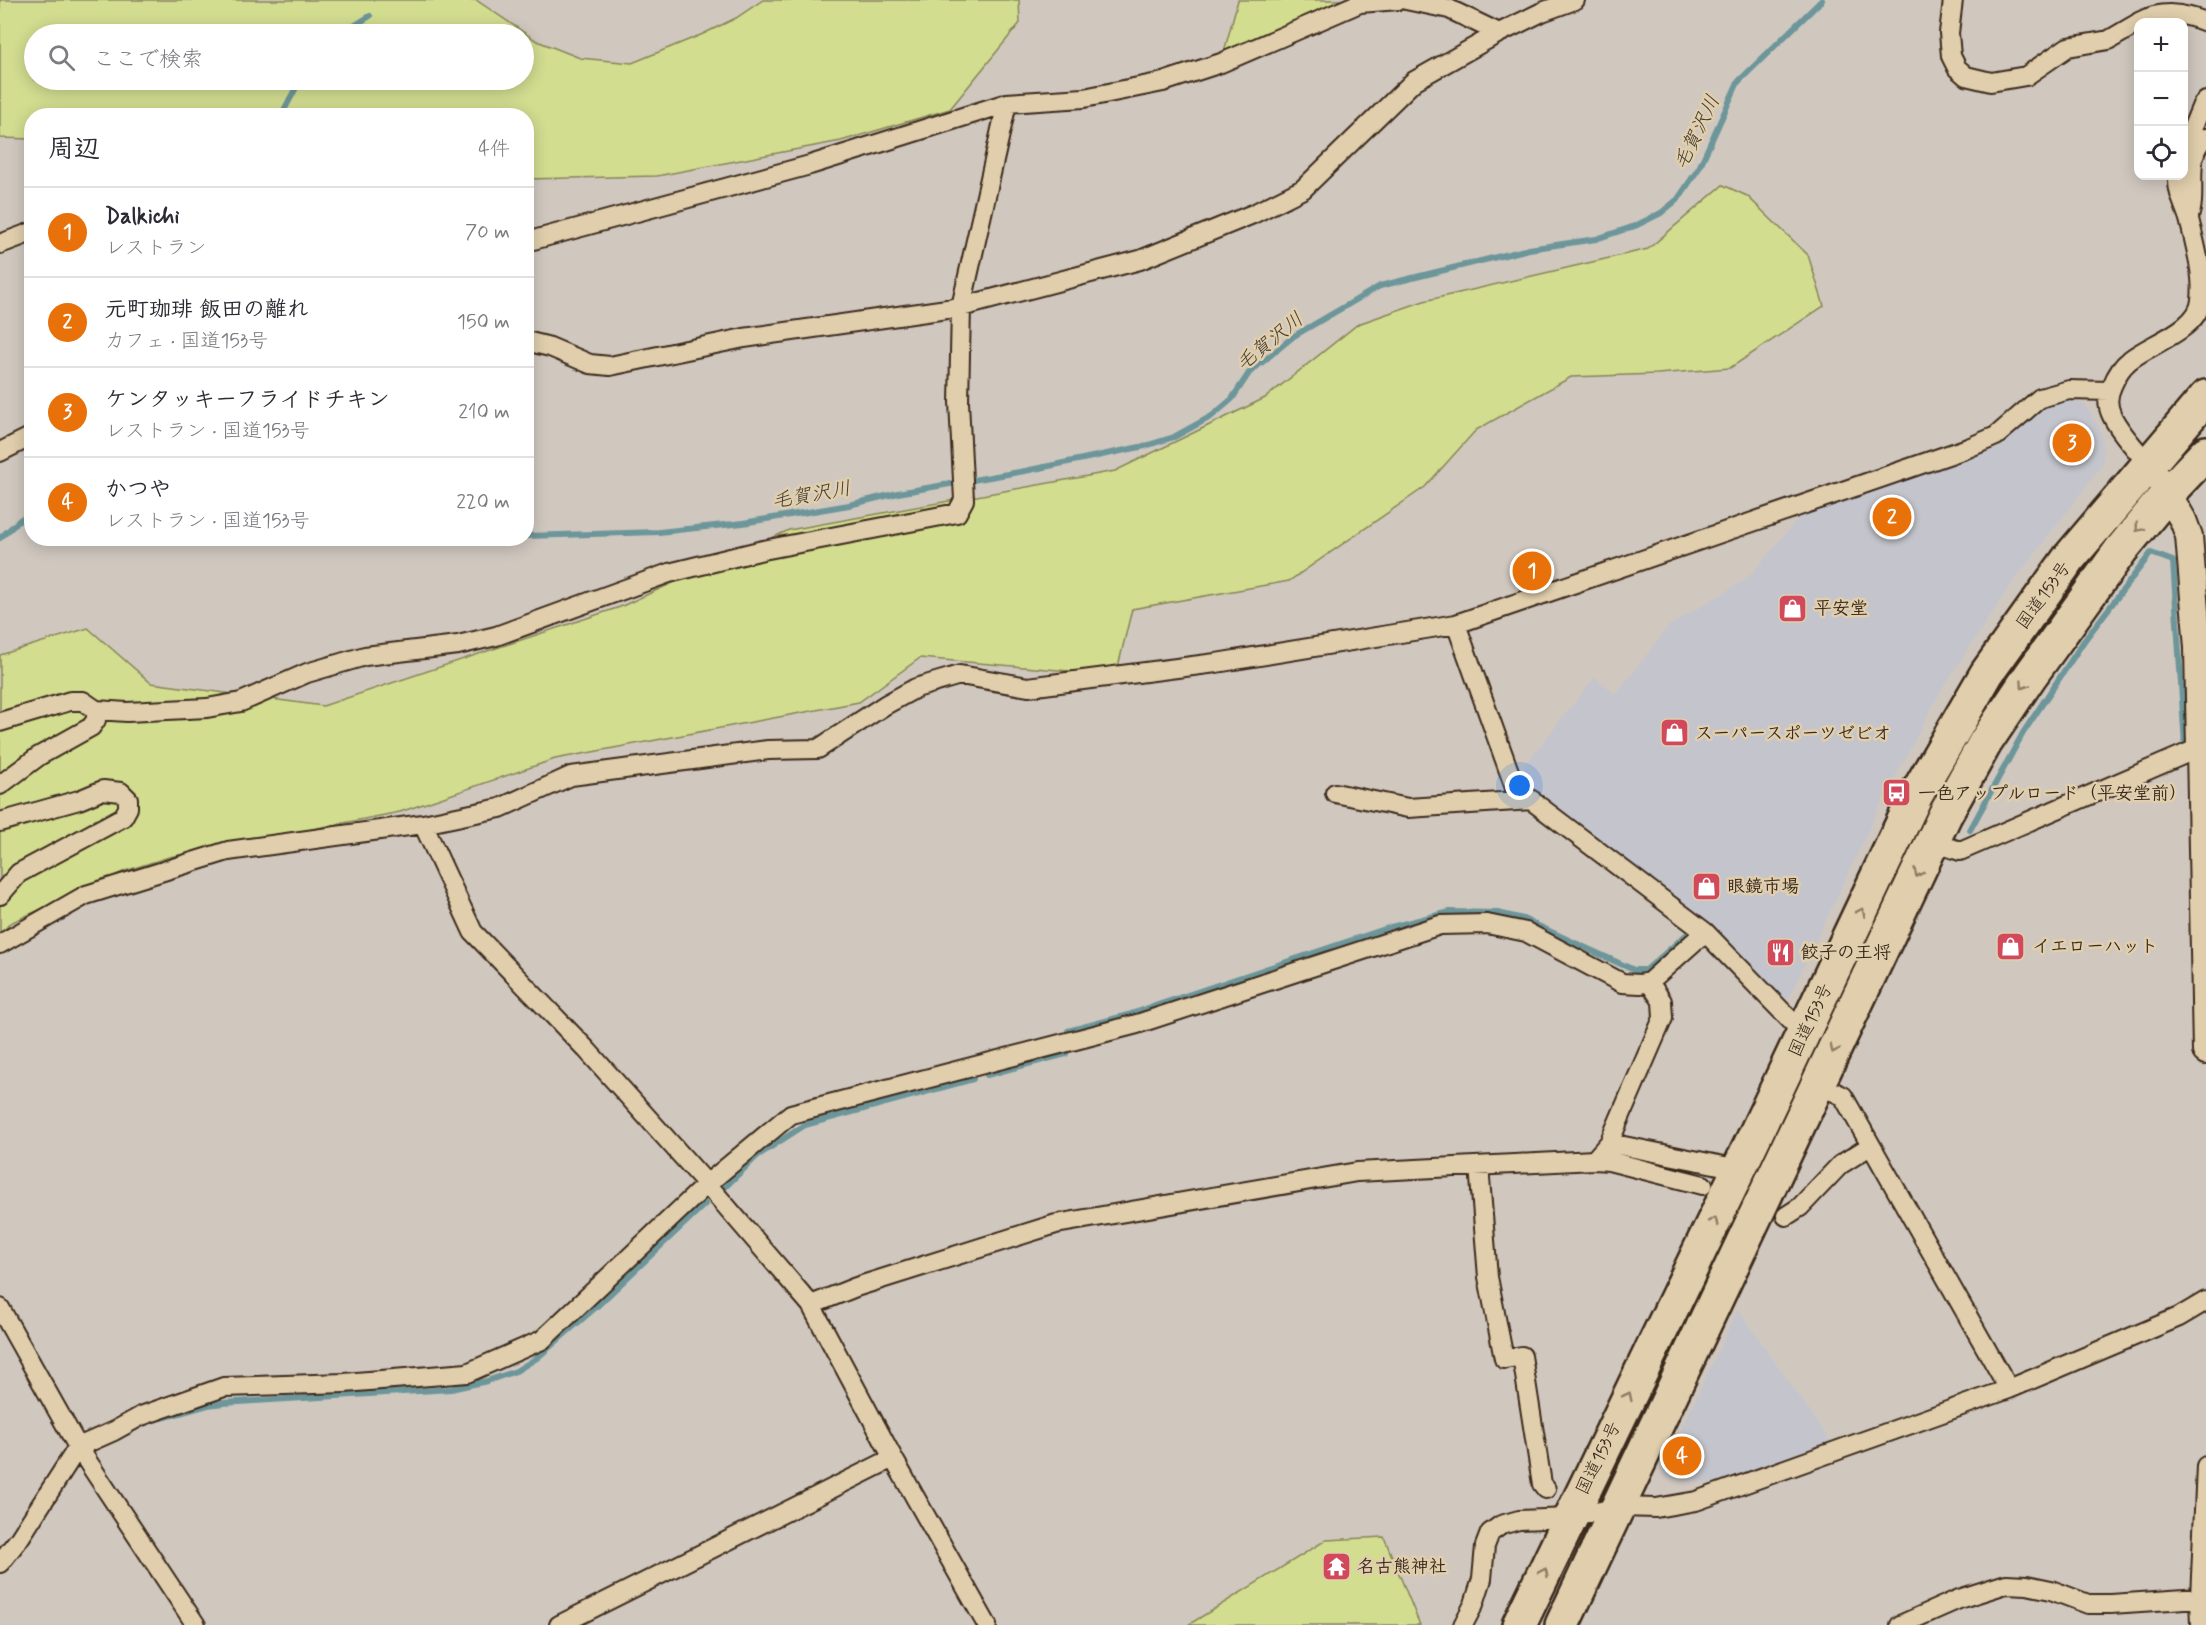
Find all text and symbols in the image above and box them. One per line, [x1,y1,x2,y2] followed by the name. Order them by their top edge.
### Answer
[2134,18,2188,180] map controls
[2134,18,2188,72] button: +
[24,24,534,90] search box
[45,41,78,74] icon: search
[93,46,203,74] text: ここで検索
[2134,72,2188,126] button: −
[1668,91,1727,175] water label: 毛賀沢川
[2134,126,2188,180] button: locate
[48,133,100,167] text: 周辺
[478,136,510,163] text: 4件
[105,203,179,231] text: Dalkichi
[63,219,72,246] text: 1
[465,219,510,246] text: 70 m
[105,235,207,262] text: レストラン
[105,296,309,324] text: 元町珈琲 飯田の離れ
[1230,307,1310,378] water label: 毛賀沢川
[63,309,72,336] text: 2
[457,309,510,336] text: 150 m
[105,328,268,355] text: カフェ · 国道153号
[105,386,390,414] text: ケンタッキーフライドチキン
[63,399,72,426] text: 3
[458,399,510,426] text: 210 m
[105,418,310,445] text: レストラン · 国道153号
[2052,420,2092,466] pin: 3
[770,475,853,516] water label: 毛賀沢川
[105,476,171,504] text: かつや
[62,489,73,516] text: 4
[456,489,510,516] text: 220 m
[1872,494,1912,540] pin: 2
[105,508,310,535] text: レストラン · 国道153号
[2136,521,2147,532] one-way arrow
[1512,548,1552,594] pin: 1
[2011,557,2077,635] street label: 国道153号
[1777,592,1809,624] shop icon: 平安堂
[1814,597,1868,621] place label: 平安堂
[2020,678,2031,689] one-way arrow
[1658,717,1690,749] shop icon: スーパースポーツゼビオ
[1695,722,1891,746] place label: スーパースポーツゼビオ
[1505,771,1534,800] your location
[1881,777,1913,809] bus stop icon: 一色アップルロード（平安堂前）
[1918,782,2187,806] place label: 一色アップルロード（平安堂前）
[1914,866,1925,877] one-way arrow
[1690,870,1722,902] shop icon: 眼鏡市場
[1727,875,1799,899] place label: 眼鏡市場
[1853,908,1865,919] one-way arrow
[1995,930,2027,962] shop icon: イエローハット
[2032,935,2158,959] place label: イエローハット
[1764,936,1796,968] restaurant icon: 餃子の王将
[1801,941,1891,965] place label: 餃子の王将
[1783,980,1838,1061] street label: 国道153号
[1830,1042,1842,1053] one-way arrow
[1706,1216,1718,1227] one-way arrow
[1621,1392,1633,1403] one-way arrow
[1571,1418,1627,1499] street label: 国道153号
[1662,1434,1702,1478] pin: 4
[1320,1550,1352,1582] temple icon: 名古熊神社
[1357,1555,1447,1579] place label: 名古熊神社
[1536,1568,1548,1579] one-way arrow

